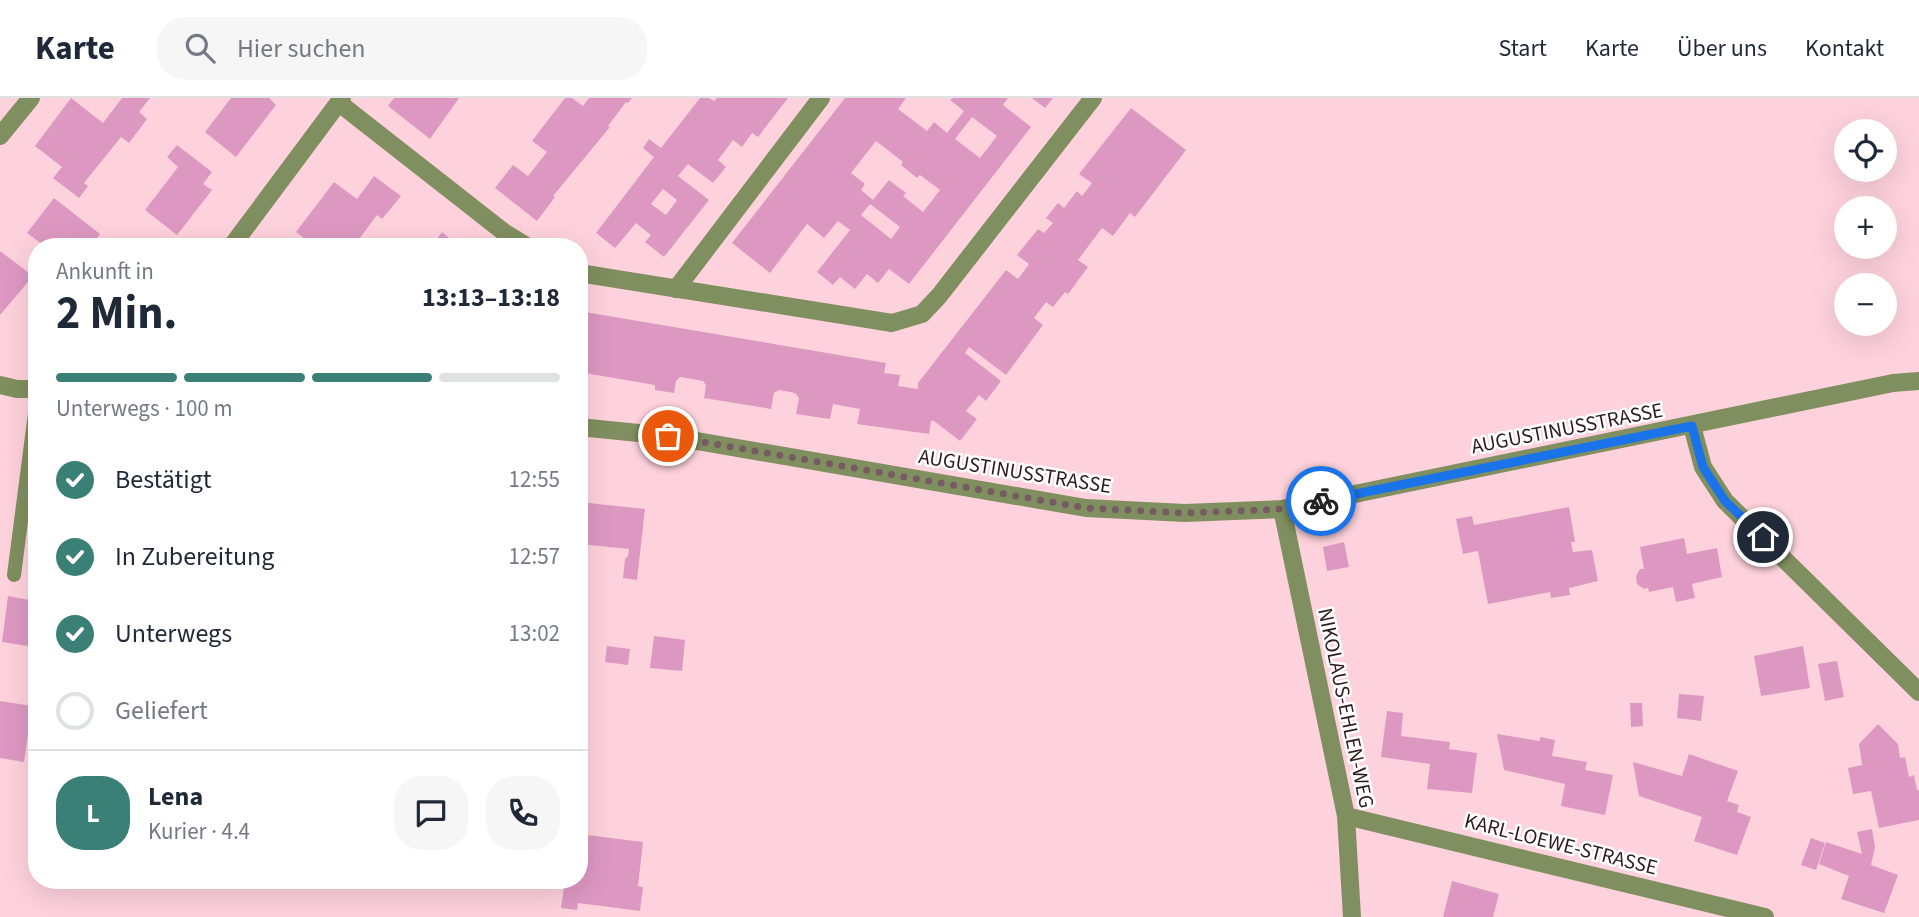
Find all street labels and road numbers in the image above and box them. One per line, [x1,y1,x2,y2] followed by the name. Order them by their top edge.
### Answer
[1468,395,1666,461] street label: AUGUSTINUSSTRASSE
[916,441,1114,501] street label: AUGUSTINUSSTRASSE
[1310,605,1382,811] street label: NIKOLAUS-EHLEN-WEG
[1461,806,1661,882] street label: KARL-LOEWE-STRASSE

